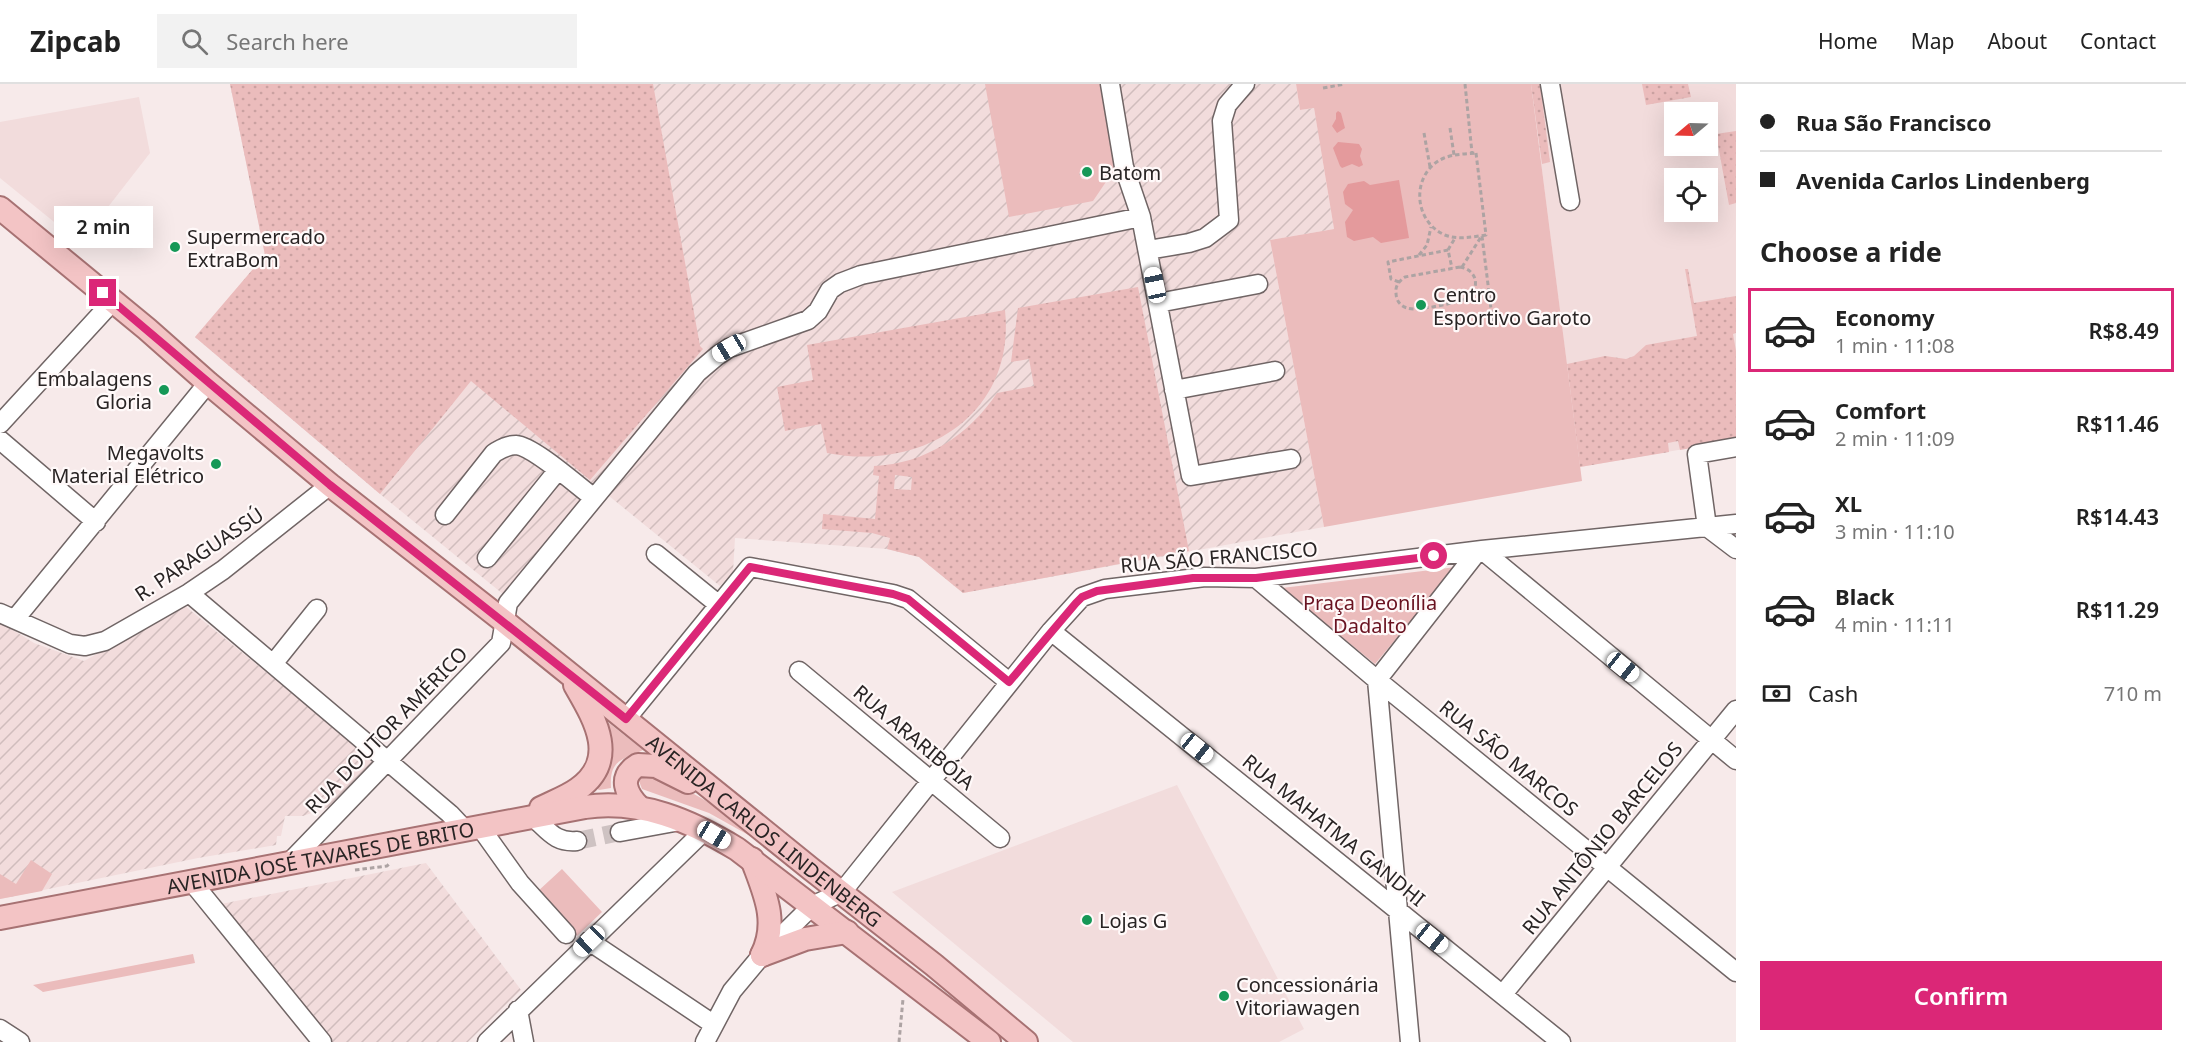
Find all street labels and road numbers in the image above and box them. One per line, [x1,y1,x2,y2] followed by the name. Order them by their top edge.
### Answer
[129,501,269,607] street label: R. PARAGUASSÚ
[1119,535,1319,579] street label: RUA SÃO FRANCISCO
[299,640,473,820] street label: RUA DOUTOR AMÉRICO
[848,678,980,796] street label: RUA ARARIBÓIA
[1434,694,1584,822] street label: RUA SÃO MARCOS
[641,728,887,933] street label: AVENIDA CARLOS LINDENBERG
[1516,736,1688,940] street label: RUA ANTÔNIO BARCELOS
[1237,748,1431,912] street label: RUA MAHATMA GANDHI
[164,815,476,900] street label: AVENIDA JOSÉ TAVARES DE BRITO

